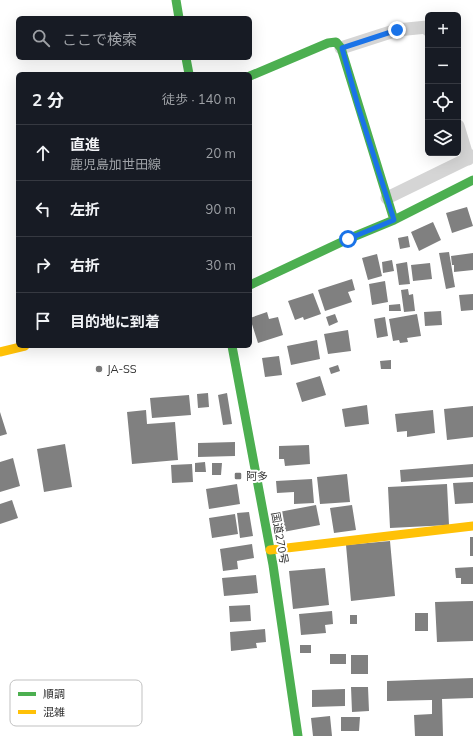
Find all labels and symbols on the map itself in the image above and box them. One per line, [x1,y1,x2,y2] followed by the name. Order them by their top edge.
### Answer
[388,21,406,39] route end
[339,230,357,248] route start
[107,362,137,376] place label: JA-SS
[94,364,104,374] marker: JA-SS
[246,469,268,483] place label: 阿多
[233,471,243,481] marker: 阿多
[269,511,291,565] street label: 国道270号
[10,680,142,726] legend
[43,687,65,701] text: 順調
[43,705,65,719] text: 混雑

